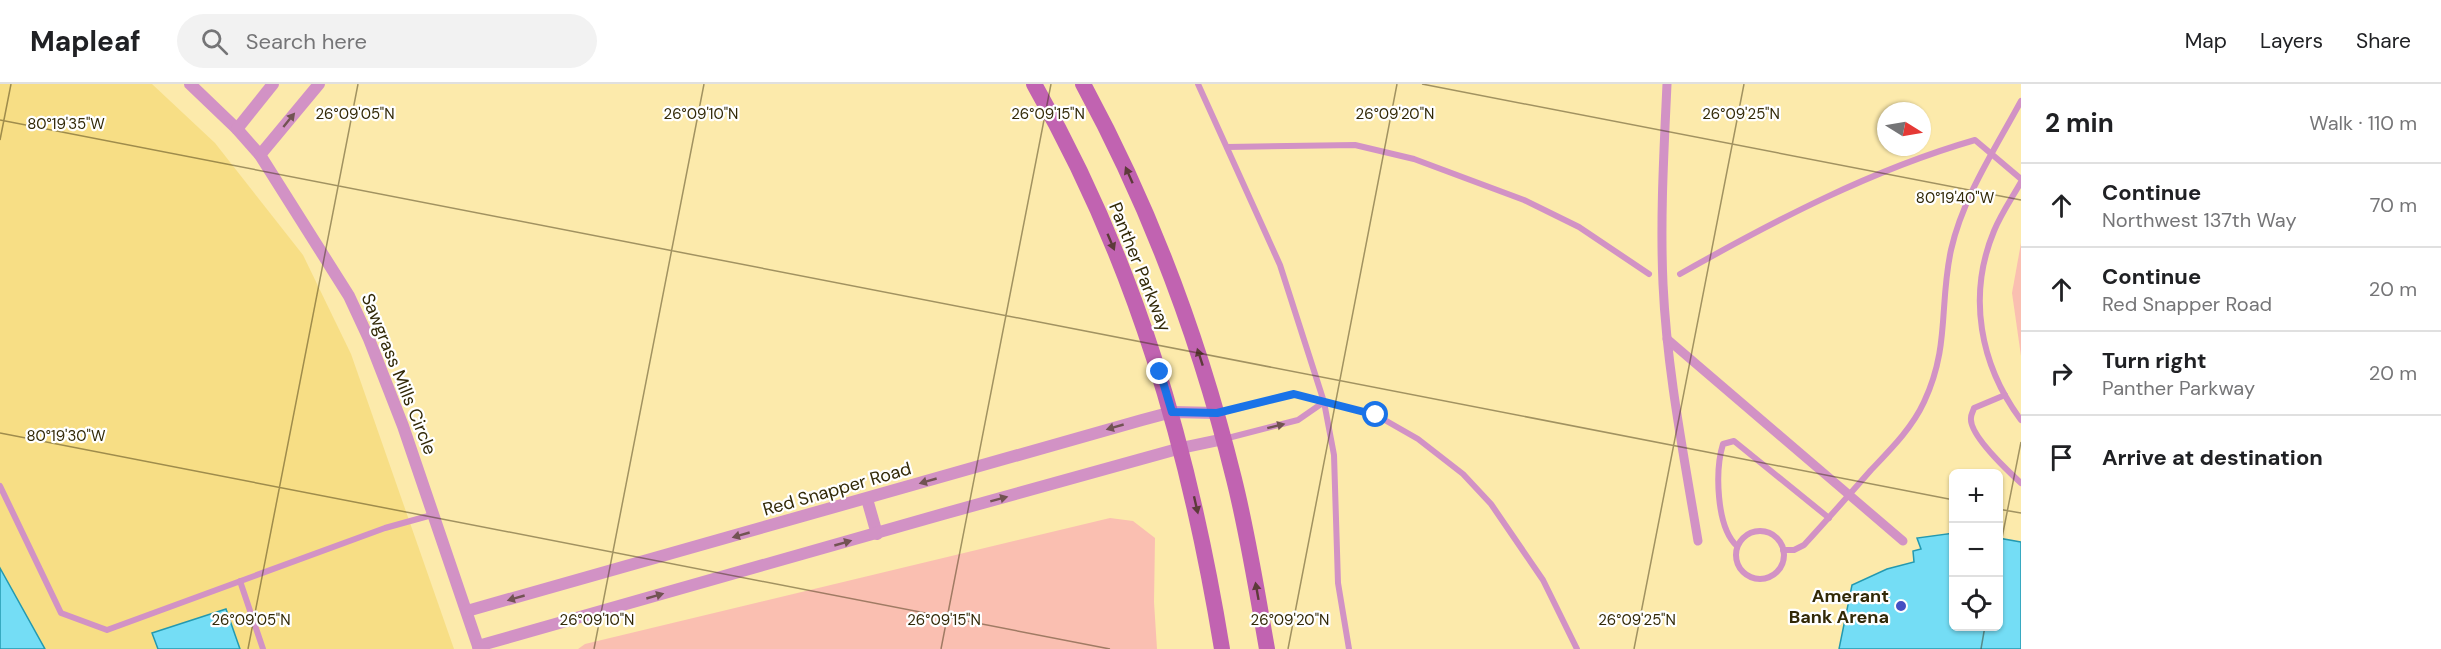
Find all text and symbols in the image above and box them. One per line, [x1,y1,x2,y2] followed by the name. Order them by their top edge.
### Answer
[177,14,597,68] search box
[30,23,141,60] text: Mapleaf
[198,25,231,58] icon: search
[246,27,367,56] text: Search here
[2185,27,2227,55] text: Map
[2260,27,2323,55] text: Layers
[2356,27,2411,55] text: Share
[1877,102,1931,156] north arrow
[315,104,395,124] text: 26°09'05"N
[664,104,738,124] text: 26°09'10"N
[1011,104,1085,124] text: 26°09'15"N
[1356,104,1434,124] text: 26°09'20"N
[1702,104,1780,124] text: 26°09'25"N
[2045,106,2114,140] text: 2 min
[2309,110,2417,136] text: Walk · 110 m
[283,112,296,128] one-way arrow
[27,114,105,134] text: 80°19'35"W
[1125,167,1134,184] one-way arrow
[2102,178,2201,207] text: Continue
[1916,188,1995,208] text: 80°19'40"W
[2045,189,2078,222] icon: ahead
[2370,192,2417,218] text: 70 m
[1103,199,1177,335] street label: Panther Parkway
[2102,207,2297,233] text: Northwest 137th Way
[1106,234,1116,252] one-way arrow
[2102,262,2201,291] text: Continue
[2045,273,2078,306] icon: ahead
[2369,276,2417,302] text: 20 m
[356,290,442,458] street label: Sawgrass Mills Circle
[2102,291,2272,317] text: Red Snapper Road
[2102,346,2207,375] text: Turn right
[1195,348,1204,366] one-way arrow
[2045,357,2078,390] icon: right
[1146,358,1172,384] route end
[2369,360,2417,386] text: 20 m
[2102,375,2255,401] text: Panther Parkway
[1362,401,1388,427] route start
[1267,420,1285,430] one-way arrow
[1106,423,1124,432] one-way arrow
[26,426,106,446] text: 80°19'30"W
[2045,441,2078,474] icon: arrive
[2102,443,2323,472] text: Arrive at destination
[760,456,914,522] street label: Red Snapper Road
[1949,469,2003,631] map controls
[1949,469,2003,523] button: +
[919,477,937,486] one-way arrow
[990,494,1008,503] one-way arrow
[1191,496,1201,514] one-way arrow
[1949,523,2003,577] button: −
[731,530,750,540] one-way arrow
[834,538,852,548] one-way arrow
[1949,577,2003,631] button: locate
[1252,582,1261,601] one-way arrow
[1789,584,1889,629] place label: Amerant Bank Arena
[646,591,664,600] one-way arrow
[506,593,525,603] one-way arrow
[1894,599,1908,613] marker: Amerant Bank Arena
[211,610,291,630] text: 26°09'05"N
[560,610,634,630] text: 26°09'10"N
[907,610,981,630] text: 26°09'15"N
[1251,610,1329,630] text: 26°09'20"N
[1598,610,1676,630] text: 26°09'25"N

